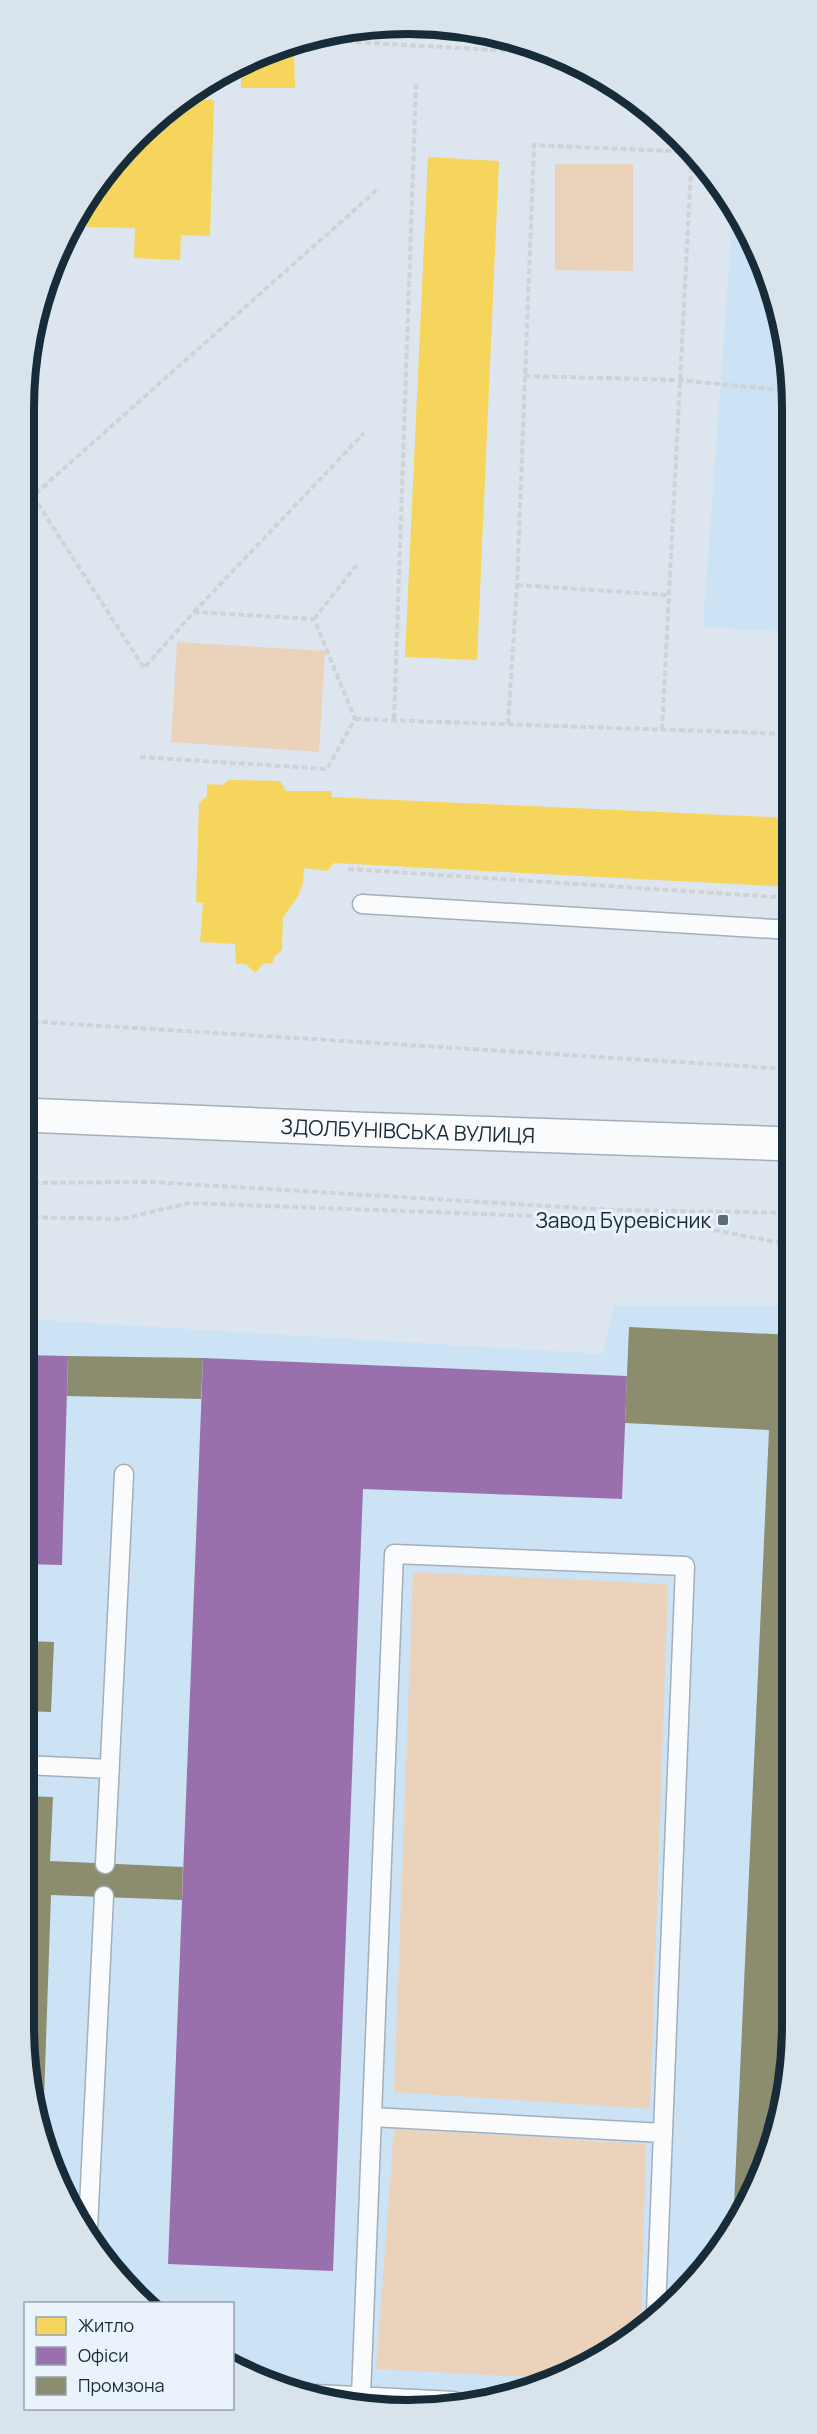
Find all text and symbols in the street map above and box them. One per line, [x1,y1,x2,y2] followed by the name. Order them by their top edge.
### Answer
[280,1112,535,1149] street label: ЗДОЛБУНІВСЬКА ВУЛИЦЯ
[535,1206,712,1234] place label: Завод Буревісник
[716,1213,730,1227] marker: Завод Буревісник
[24,2302,234,2410] legend
[78,2313,134,2337] text: Житло
[78,2343,128,2367] text: Офіси
[78,2373,165,2397] text: Промзона

